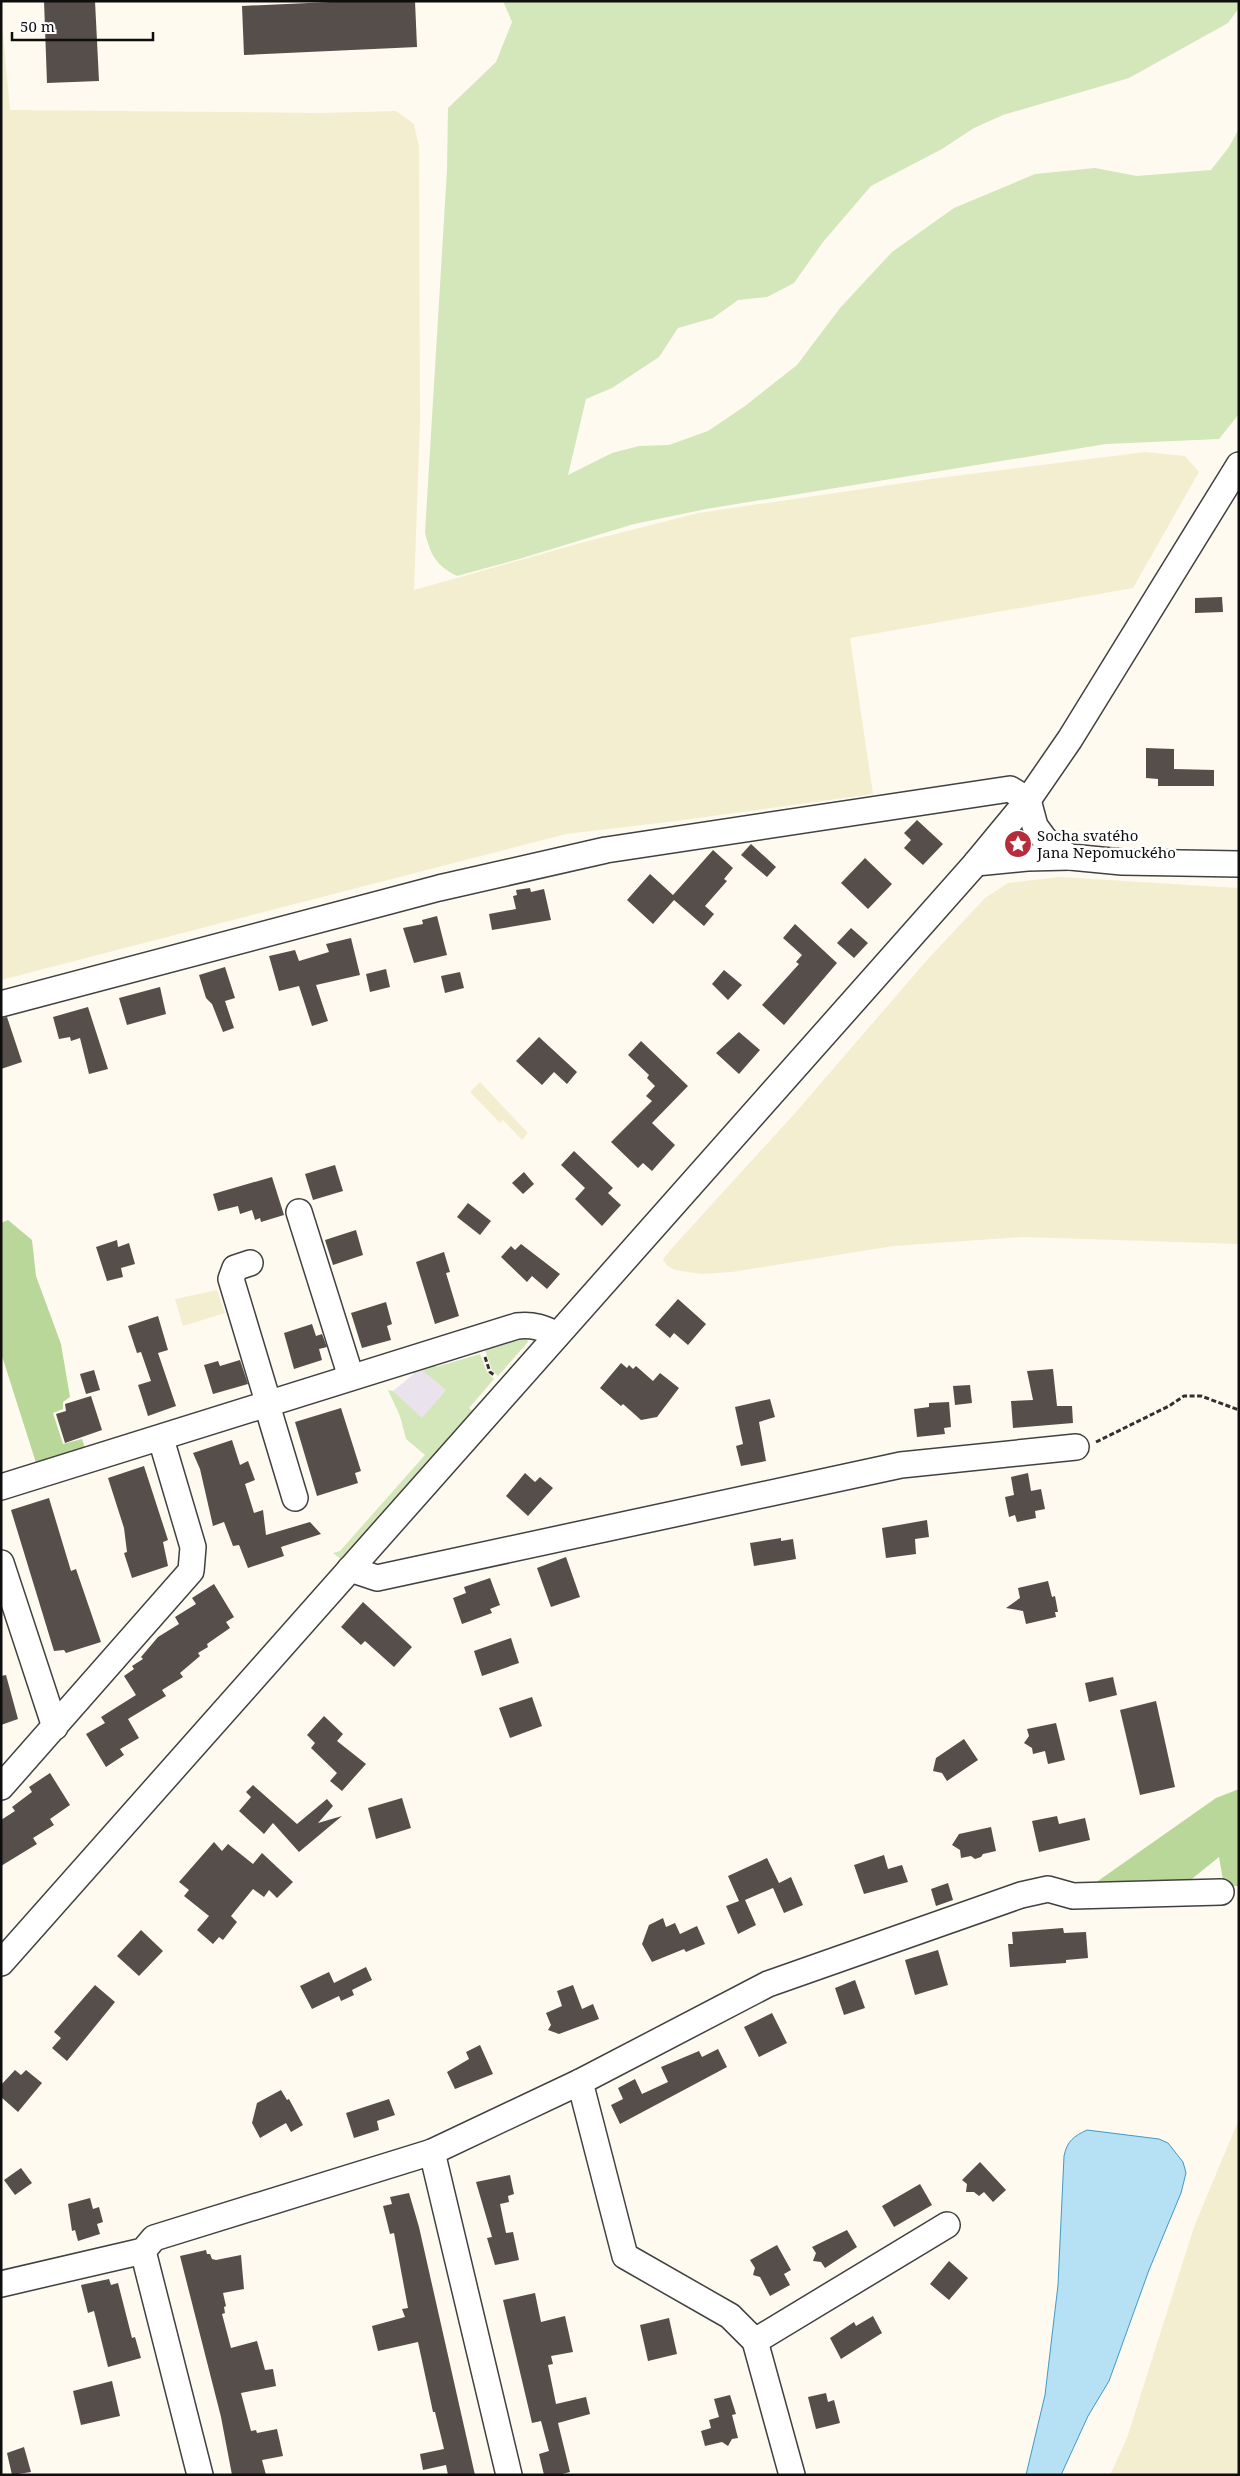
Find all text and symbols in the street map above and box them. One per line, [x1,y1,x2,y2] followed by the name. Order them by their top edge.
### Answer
[12,10,154,42] scale bar
[20,16,55,36] text: 50 m
[1036,825,1176,862] place label: Socha svatého Jana Nepomuckého
[1003,829,1033,859] place icon: Socha svatého Jana Nepomuckého

